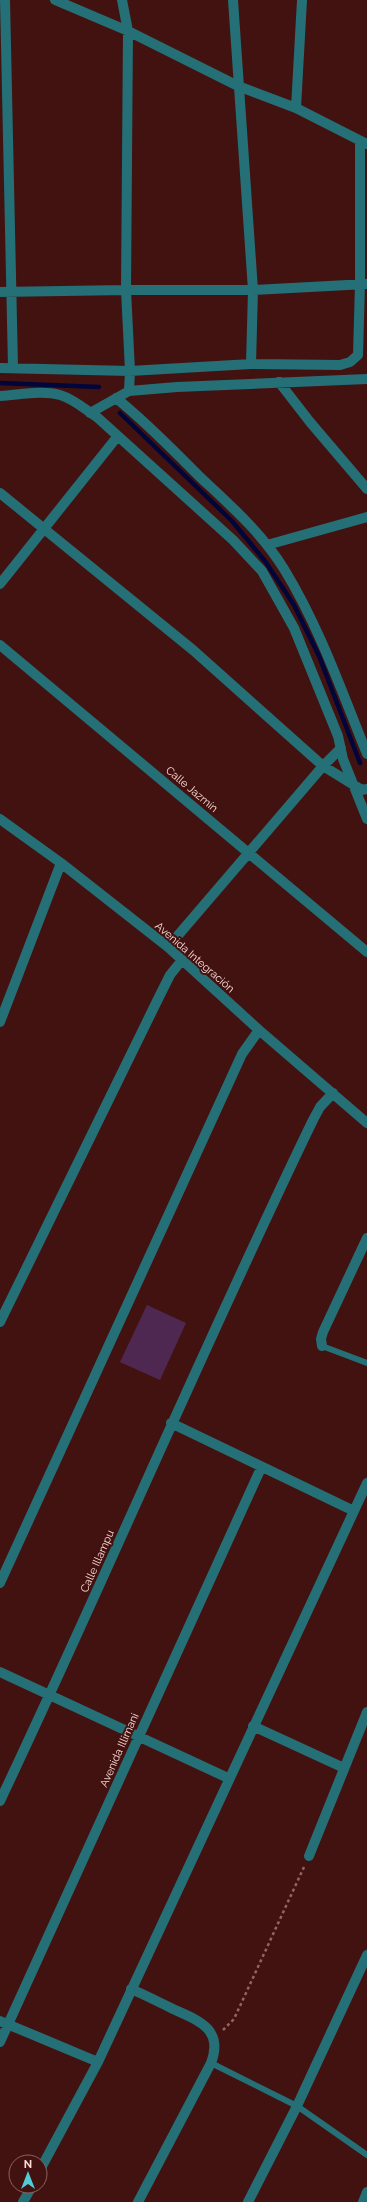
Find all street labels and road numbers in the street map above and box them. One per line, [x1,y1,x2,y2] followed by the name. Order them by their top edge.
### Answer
[163,764,220,815] street label: Calle Jazmín
[152,919,237,995] street label: Avenida Integración
[78,1528,117,1594] street label: Calle Illampu
[97,1711,142,1789] street label: Avenida Illimani

